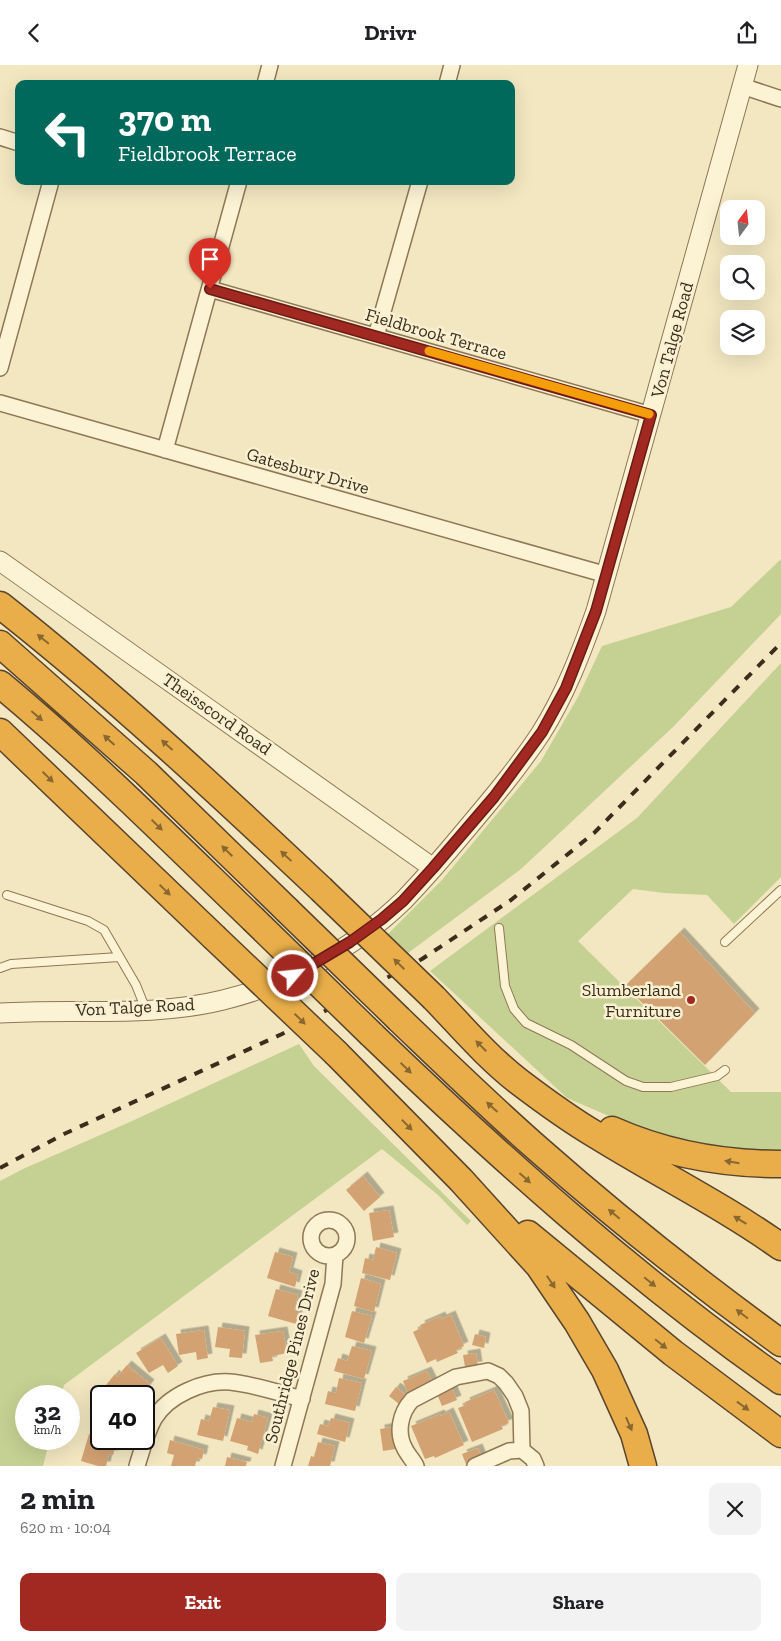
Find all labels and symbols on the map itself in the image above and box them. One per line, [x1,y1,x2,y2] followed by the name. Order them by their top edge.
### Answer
[720,200,765,245] north arrow
[189,238,231,289] pin
[646,280,698,401] street label: Von Talge Road
[363,303,509,365] street label: Fieldbrook Terrace
[244,443,372,499] street label: Gatesbury Drive
[37,634,50,645] one-way arrow
[158,668,276,760] street label: Theisscord Road
[31,710,43,722] one-way arrow
[104,734,116,746] one-way arrow
[161,739,173,751] one-way arrow
[42,771,54,783] one-way arrow
[151,819,163,831] one-way arrow
[222,845,234,857] one-way arrow
[280,850,292,862] one-way arrow
[159,884,171,896] one-way arrow
[266,949,318,1001] position arrow
[393,958,405,970] one-way arrow
[582,979,681,1022] place label: Slumberland Furniture
[74,993,195,1021] street label: Von Talge Road
[685,994,697,1006] marker: Slumberland Furniture
[294,1013,306,1025] one-way arrow
[475,1040,487,1052] one-way arrow
[399,1061,411,1073] one-way arrow
[486,1101,498,1113] one-way arrow
[400,1119,412,1131] one-way arrow
[724,1158,740,1166] one-way arrow
[519,1172,531,1184] one-way arrow
[608,1208,621,1219] one-way arrow
[734,1216,747,1225] one-way arrow
[260,1266,324,1446] street label: Southridge Pines Drive
[546,1276,556,1289] one-way arrow
[643,1276,656,1287] one-way arrow
[735,1309,749,1319] one-way arrow
[655,1338,668,1349] one-way arrow
[90,1385,155,1450] speed limit sign: 40
[736,1401,750,1411] one-way arrow
[626,1417,634,1431] one-way arrow

